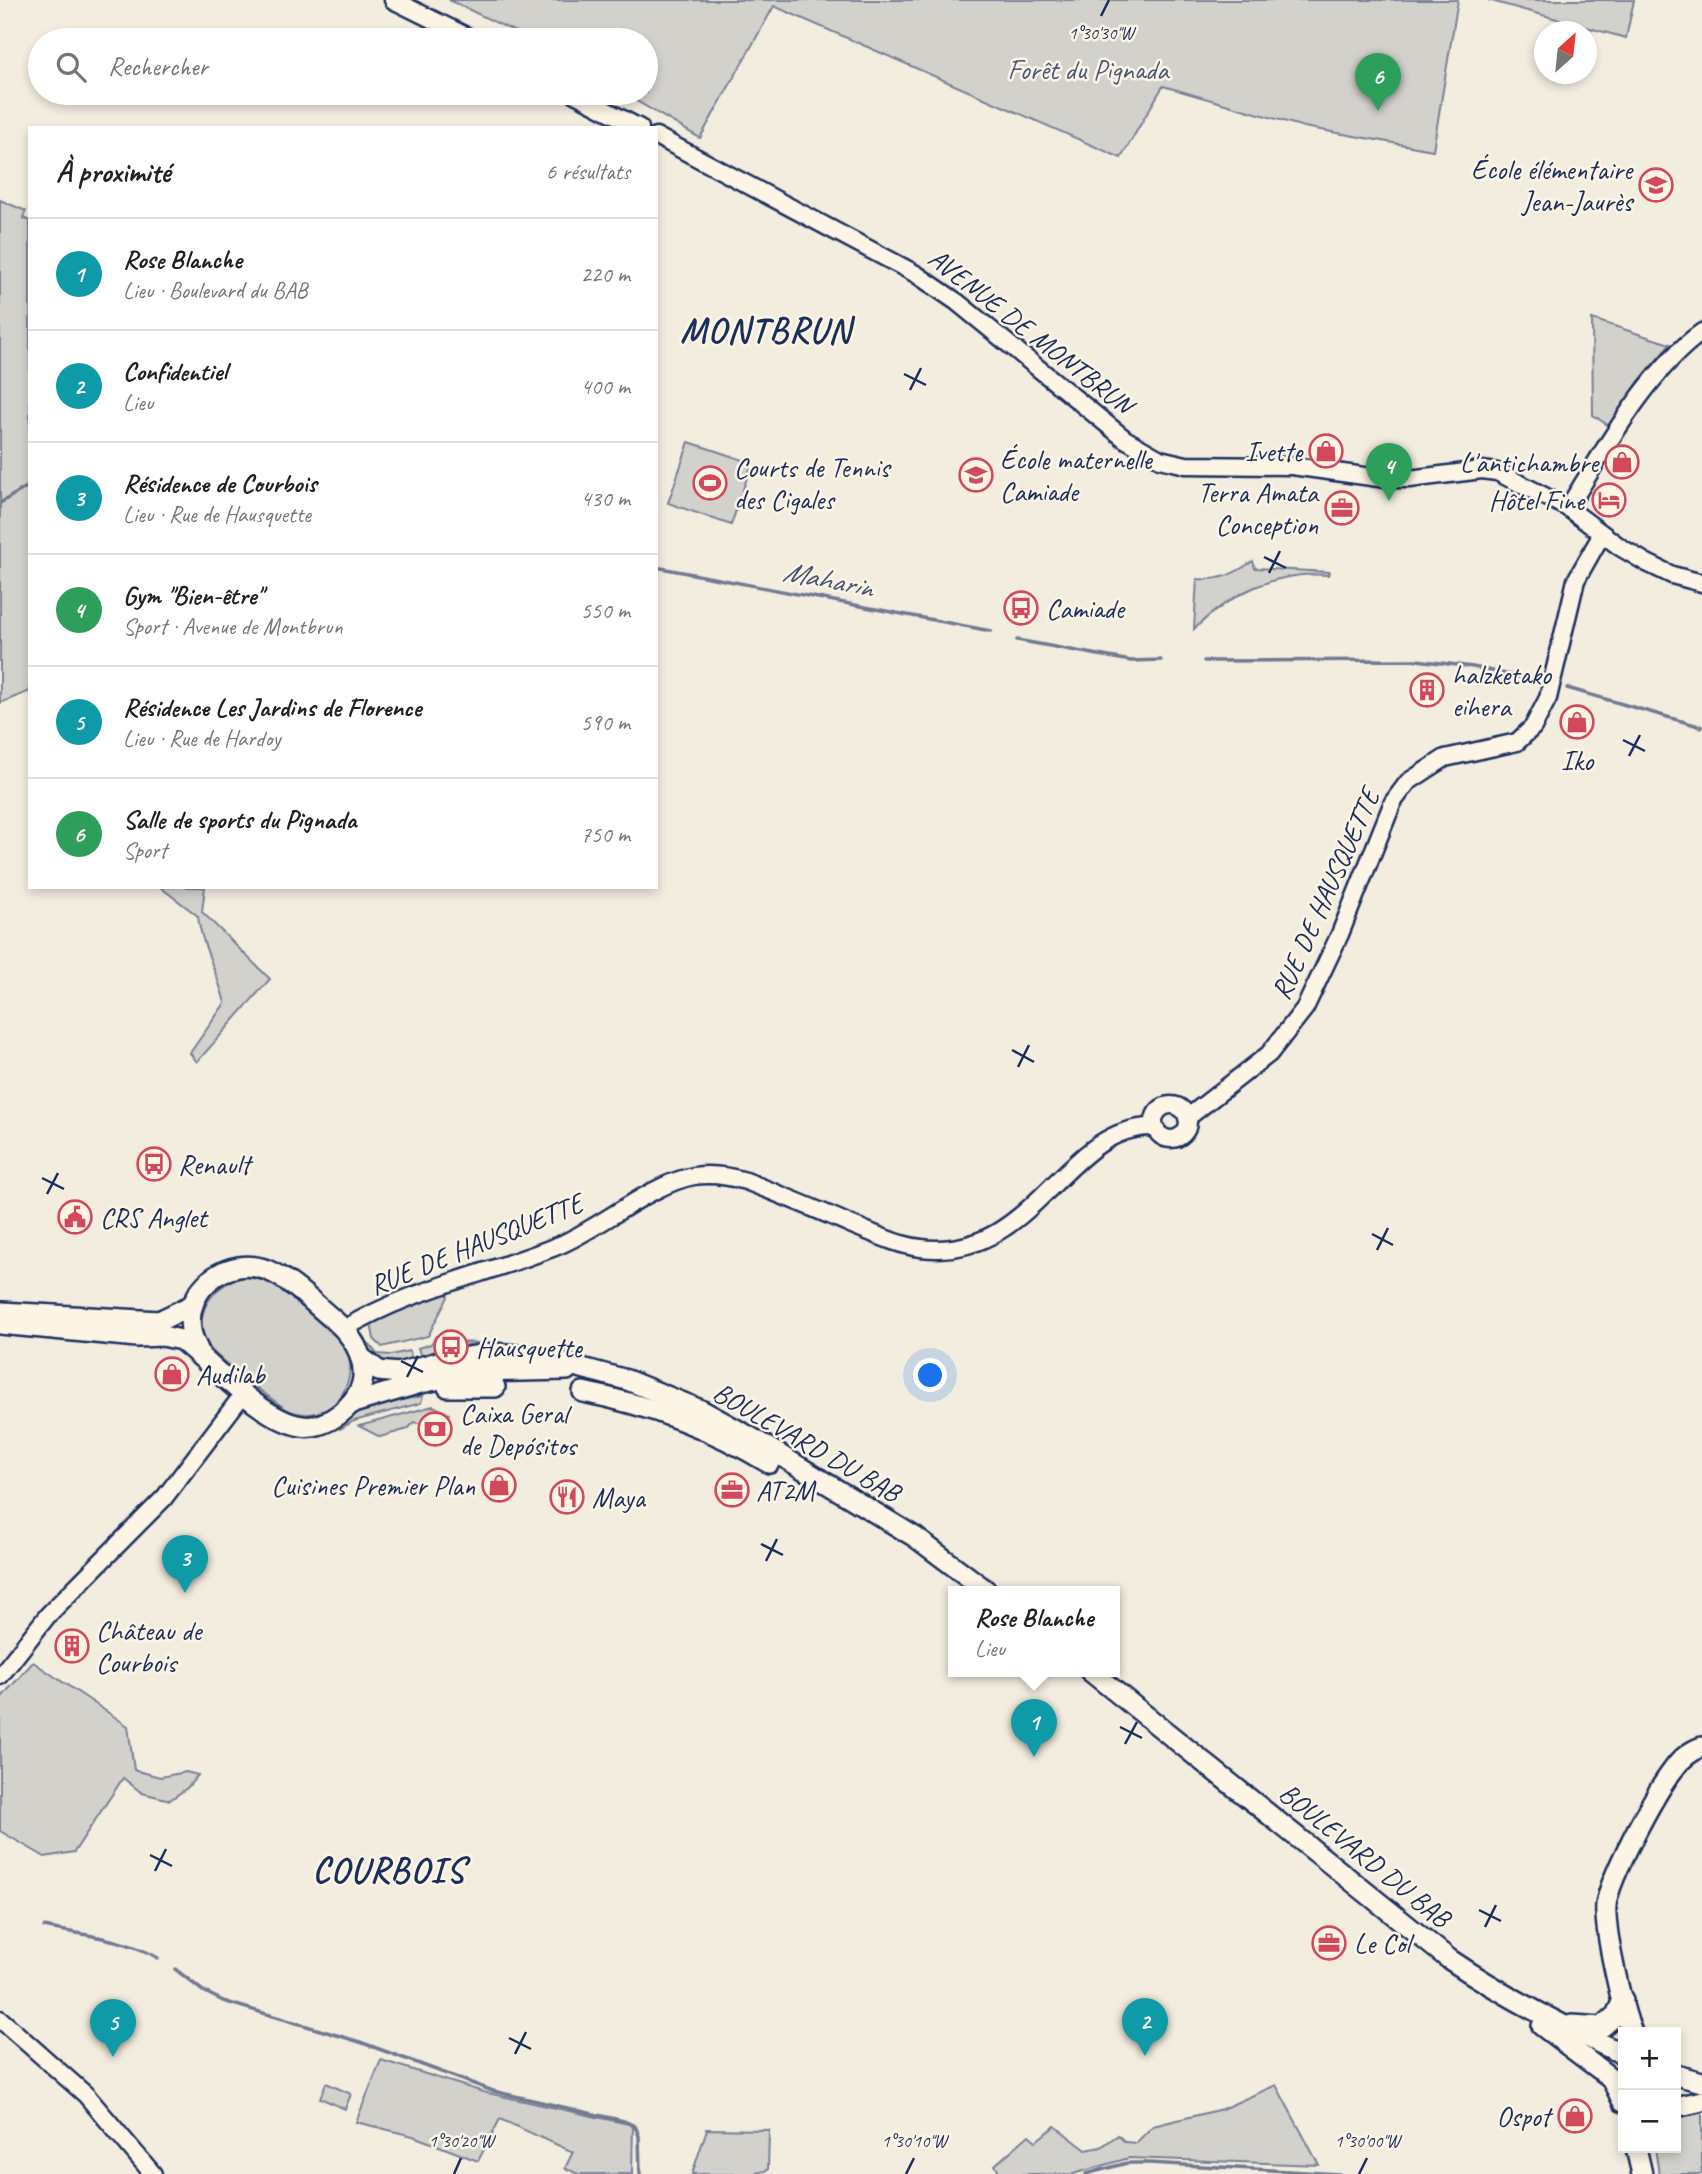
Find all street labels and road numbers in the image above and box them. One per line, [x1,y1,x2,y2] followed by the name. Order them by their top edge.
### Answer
[922,240,1144,424] street label: AVENUE DE MONTBRUN
[1263,780,1389,1005] street label: RUE DE HAUSQUETTE
[364,1184,591,1303] street label: RUE DE HAUSQUETTE
[707,1374,909,1511] street label: BOULEVARD DU BAB
[1272,1775,1460,1937] street label: BOULEVARD DU BAB

